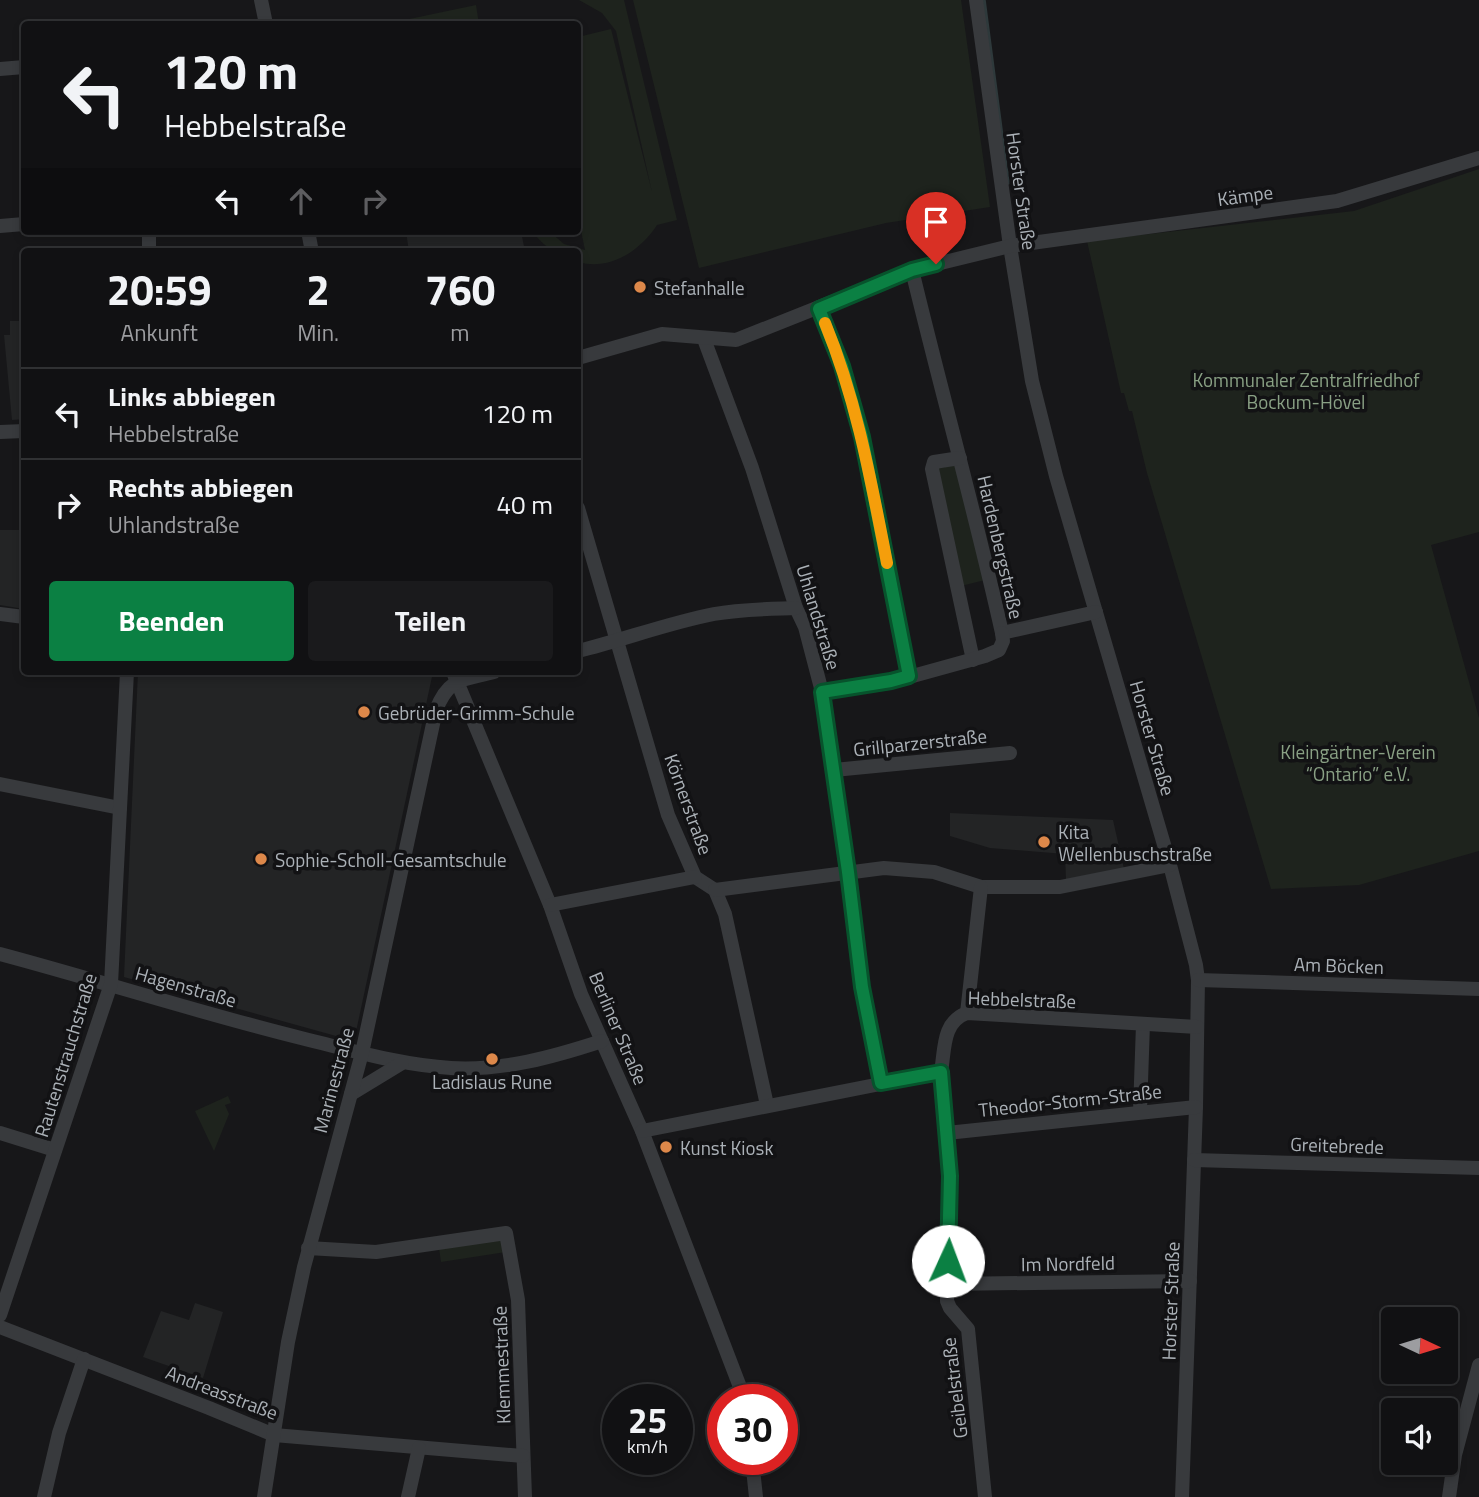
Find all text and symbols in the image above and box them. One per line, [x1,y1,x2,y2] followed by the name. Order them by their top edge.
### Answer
[164,33,298,108] text: 120 m
[49,49,140,140] icon: left
[164,101,347,149] text: Hebbelstraße
[999,130,1045,252] street label: Horster Straße
[1215,177,1275,213] street label: Kämpe
[209,182,247,220] icon: left
[282,182,320,220] icon: ahead
[355,182,393,220] icon: right
[906,192,966,264] pin
[917,203,955,241] icon: arrive
[107,257,212,321] text: 20:59
[306,257,330,321] text: 2
[425,257,495,321] text: 760
[654,273,745,302] place label: Stefanhalle
[632,279,648,295] marker: Stefanhalle
[120,315,198,350] text: Ankunft
[297,315,339,350] text: Min.
[450,315,470,350] text: m
[1193,365,1420,416] park label: Kommunaler Zentralfriedhof Bockum-Hövel
[108,377,276,416] text: Links abbiegen
[482,394,553,433] text: 120 m
[49,395,87,433] icon: left
[108,416,239,451] text: Hebbelstraße
[108,468,294,507] text: Rechts abbiegen
[970,472,1032,622] street label: Hardenbergstraße
[496,485,553,524] text: 40 m
[49,486,87,524] icon: right
[108,507,240,542] text: Uhlandstraße
[789,561,849,673] street label: Uhlandstraße
[49,581,294,661] button: Beenden
[308,581,553,661] button: Teilen
[1123,677,1183,799] street label: Horster Straße
[378,698,575,727] place label: Gebrüder-Grimm-Schule
[356,704,372,720] marker: Gebrüder-Grimm-Schule
[852,721,988,763] street label: Grillparzerstraße
[1280,737,1436,788] park label: Kleingärtner-Verein “Ontario” e.V.
[657,749,721,859] street label: Körnerstraße
[1058,817,1212,868] place label: Kita Wellenbuschstraße
[1036,834,1052,850] marker: Kita Wellenbuschstraße
[275,845,507,874] place label: Sophie-Scholl-Gesamtschule
[253,851,269,867] marker: Sophie-Scholl-Gesamtschule
[1293,949,1385,981] street label: Am Böcken
[132,958,240,1014] street label: Hagenstraße
[582,967,656,1089] street label: Berliner Straße
[26,969,104,1141] street label: Rautenstrauchstraße
[967,983,1077,1015] street label: Hebbelstraße
[305,1024,361,1136] street label: Marinestraße
[484,1051,500,1067] marker: Ladislaus Rune
[432,1067,552,1096] place label: Ladislaus Rune
[977,1076,1163,1124] street label: Theodor-Storm-Straße
[1290,1129,1384,1161] street label: Greitebrede
[680,1133,773,1162] place label: Kunst Kiosk
[658,1139,674,1155] marker: Kunst Kiosk
[911,1224,985,1298] position arrow
[1153,1241,1187,1361] street label: Horster Straße
[1021,1248,1115,1278] street label: Im Nordfeld
[484,1305,518,1425] street label: Klemmestraße
[1381,1307,1458,1384] north arrow
[1381,1307,1458,1475] map controls
[933,1336,975,1440] street label: Geibelstraße
[162,1357,282,1427] street label: Andreasstraße
[707,1384,798,1475] speed limit sign: 30
[628,1393,667,1447] text: 25
[1381,1398,1458,1475] button: sound
[627,1433,668,1460] text: km/h

